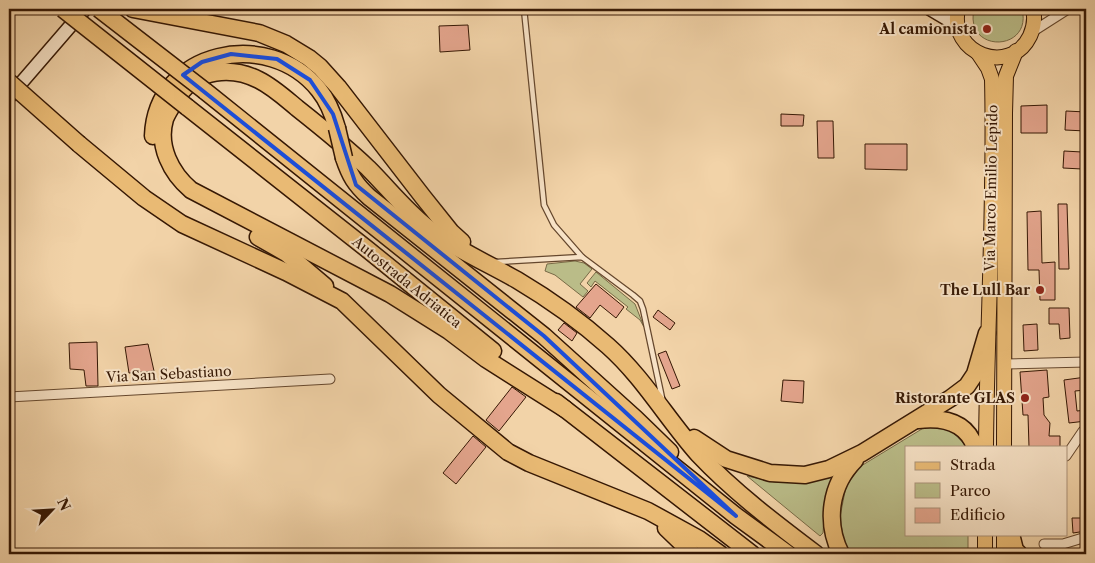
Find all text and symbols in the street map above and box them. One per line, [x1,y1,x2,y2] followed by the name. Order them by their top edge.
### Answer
[878,20,978,38] place label: Al camionista
[981,23,993,35] marker: Al camionista
[981,104,1001,273] street label: Via Marco Emilio Lepido
[348,232,466,332] street label: Autostrada Adriatica
[940,281,1030,299] place label: The Lull Bar
[1034,284,1046,296] marker: The Lull Bar
[105,362,232,386] street label: Via San Sebastiano
[895,389,1015,407] place label: Ristorante GLAS
[1019,392,1031,404] marker: Ristorante GLAS
[905,446,1068,536] legend
[950,455,996,474] text: Strada
[950,481,991,500] text: Parco
[28,486,78,536] north arrow
[53,495,75,514] text: N
[950,505,1005,524] text: Edificio

